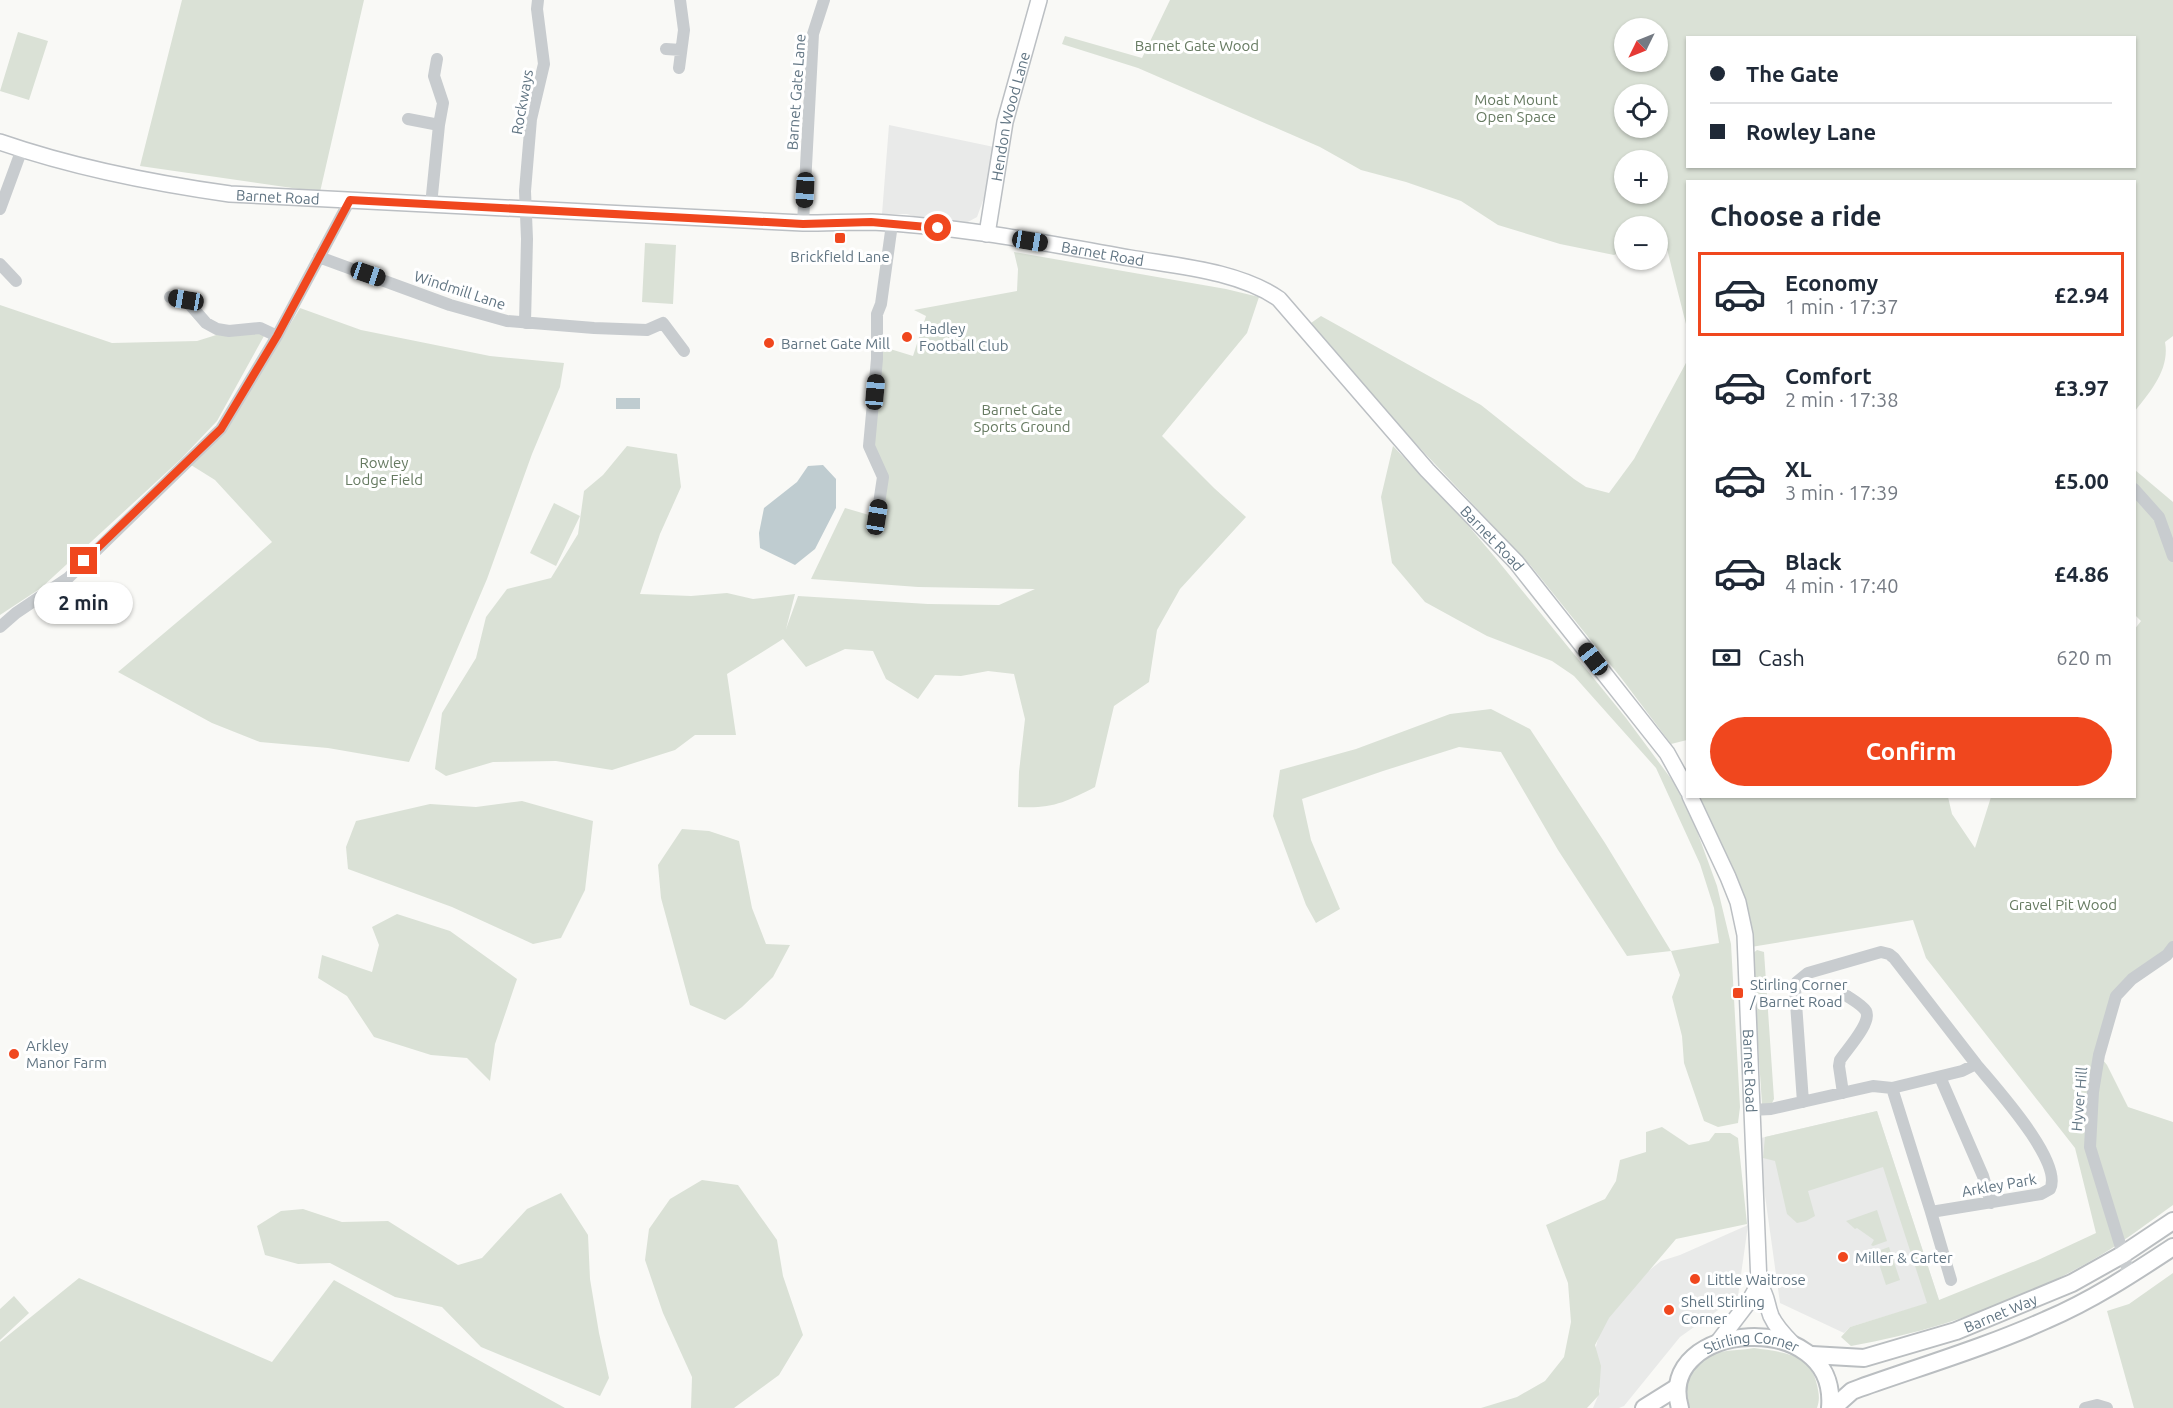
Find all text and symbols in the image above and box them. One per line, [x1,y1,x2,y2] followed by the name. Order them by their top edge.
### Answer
[1614,18,1668,72] north arrow
[1614,18,1668,270] map controls
[783,33,809,151] street label: Barnet Gate Lane
[1135,37,1259,54] park label: Barnet Gate Wood
[987,50,1033,182] street label: Hendon Wood Lane
[1746,61,1839,86] text: The Gate
[508,68,536,136] street label: Rockways
[1614,84,1668,138] button: locate
[1474,91,1558,125] park label: Moat Mount Open Space
[1746,119,1876,144] text: Rowley Lane
[1614,150,1668,204] button: +
[795,172,815,208] car
[236,186,320,207] street label: Barnet Road
[1710,201,1882,231] text: Choose a ride
[924,214,951,241] route start
[1614,216,1668,270] button: −
[1011,229,1049,253] car
[833,231,847,245] marker: Brickfield Lane
[1060,237,1145,269] street label: Barnet Road
[790,248,890,265] place label: Brickfield Lane
[348,260,388,288] car
[412,267,508,313] street label: Windmill Lane
[1713,267,1767,321] icon: car
[1785,270,1878,295] text: Economy
[2054,282,2109,307] text: £2.94
[167,288,205,312] car
[1785,295,1899,318] text: 1 min · 17:37
[919,320,1009,354] place label: Hadley Football Club
[900,330,914,344] marker: Hadley Football Club
[781,335,890,352] place label: Barnet Gate Mill
[762,336,776,350] marker: Barnet Gate Mill
[1713,360,1767,414] icon: car
[1785,363,1872,388] text: Comfort
[864,373,886,411] car
[2054,375,2109,400] text: £3.97
[1785,388,1899,411] text: 2 min · 17:38
[973,401,1071,435] park label: Barnet Gate Sports Ground
[1713,453,1767,507] icon: car
[345,454,423,488] park label: Rowley Lodge Field
[1785,456,1812,481] text: XL
[2054,468,2109,493] text: £5.00
[1785,481,1899,504] text: 3 min · 17:39
[865,498,889,536] car
[1457,502,1528,574] street label: Barnet Road
[1713,546,1767,600] icon: car
[70,547,97,574] route end
[1785,549,1842,574] text: Black
[2054,561,2109,586] text: £4.86
[1785,574,1899,597] text: 4 min · 17:40
[34,582,134,624] callout: 2 min
[58,591,109,614] text: 2 min
[1575,639,1611,679] car
[1710,641,1743,674] icon: cash
[1758,645,1805,670] text: Cash
[2056,646,2112,669] text: 620 m
[1710,717,2112,786] button: Confirm
[2009,896,2117,913] park label: Gravel Pit Wood
[1749,976,1848,1010] place label: Stirling Corner / Barnet Road
[1731,986,1745,1000] marker: Stirling Corner / Barnet Road
[1740,1029,1761,1113] street label: Barnet Road
[26,1037,107,1071] place label: Arkley Manor Farm
[7,1047,21,1061] marker: Arkley Manor Farm
[2068,1066,2090,1132] street label: Hyver Hill
[1960,1170,2038,1200] street label: Arkley Park
[1855,1249,1953,1266] place label: Miller & Carter
[1836,1250,1850,1264] marker: Miller & Carter
[1707,1271,1806,1288] place label: Little Waitrose
[1688,1272,1702,1286] marker: Little Waitrose
[1961,1290,2040,1335] street label: Barnet Way
[1681,1293,1765,1327] place label: Shell Stirling Corner
[1662,1303,1676,1317] marker: Shell Stirling Corner
[1700,1328,1802,1357] street label: Stirling Corner

